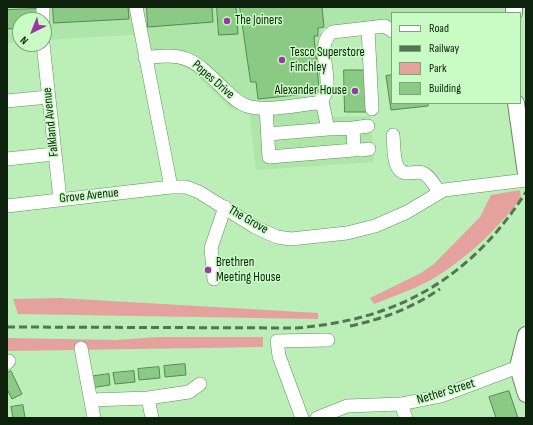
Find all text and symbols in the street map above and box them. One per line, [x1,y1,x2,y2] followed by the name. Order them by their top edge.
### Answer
[12,12,52,52] north arrow
[391,12,521,104] legend
[235,13,282,29] place label: The Joiners
[222,16,232,26] marker: The Joiners
[429,21,449,36] text: Road
[18,34,31,47] text: N
[429,41,459,56] text: Railway
[290,45,365,76] place label: Tesco Superstore Finchley
[277,55,287,65] marker: Tesco Superstore Finchley
[189,57,237,103] street label: Popes Drive
[429,61,447,76] text: Park
[429,81,461,96] text: Building
[275,83,347,99] place label: Alexander House
[350,86,360,96] marker: Alexander House
[40,87,62,157] street label: Falkland Avenue
[59,185,119,207] street label: Grove Avenue
[225,202,271,238] street label: The Grove
[216,255,281,286] place label: Brethren Meeting House
[203,265,213,275] marker: Brethren Meeting House
[415,376,477,408] street label: Nether Street

